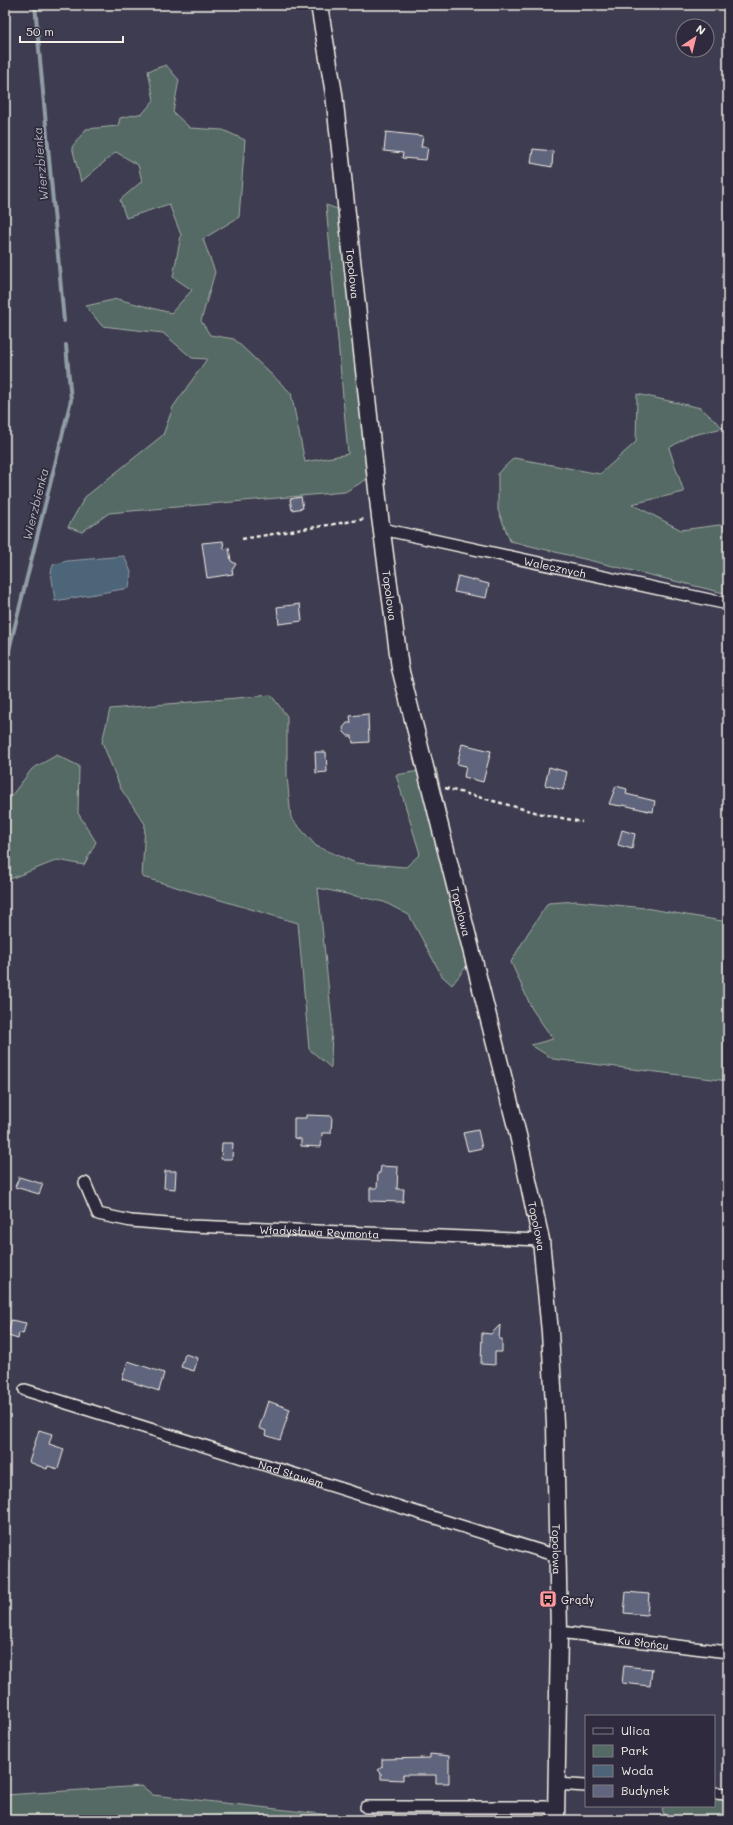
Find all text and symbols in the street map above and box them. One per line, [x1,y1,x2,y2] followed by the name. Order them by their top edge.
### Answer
[20,18,123,44] scale bar
[675,18,715,58] north arrow
[693,21,709,38] text: N
[26,23,54,39] text: 50 m
[29,127,51,201] water label: Wierzbienka
[343,248,364,300] street label: Topolowa
[18,466,52,542] water label: Wierzbienka
[522,552,587,581] street label: Walecznych
[380,569,401,622] street label: Topolowa
[448,885,475,938] street label: Topolowa
[525,1200,550,1252] street label: Topolowa
[259,1221,380,1241] street label: Władysława Reymonta
[257,1456,326,1490] street label: Nad Stawem
[549,1524,565,1575] street label: Topolowa
[538,1589,558,1609] bus stop icon: Grądy
[561,1592,594,1607] place label: Grądy
[617,1632,670,1652] street label: Ku Słońcu
[585,1715,715,1807] legend
[621,1722,650,1738] text: Ulica
[621,1742,648,1758] text: Park
[621,1762,654,1778] text: Woda
[621,1782,669,1798] text: Budynek

